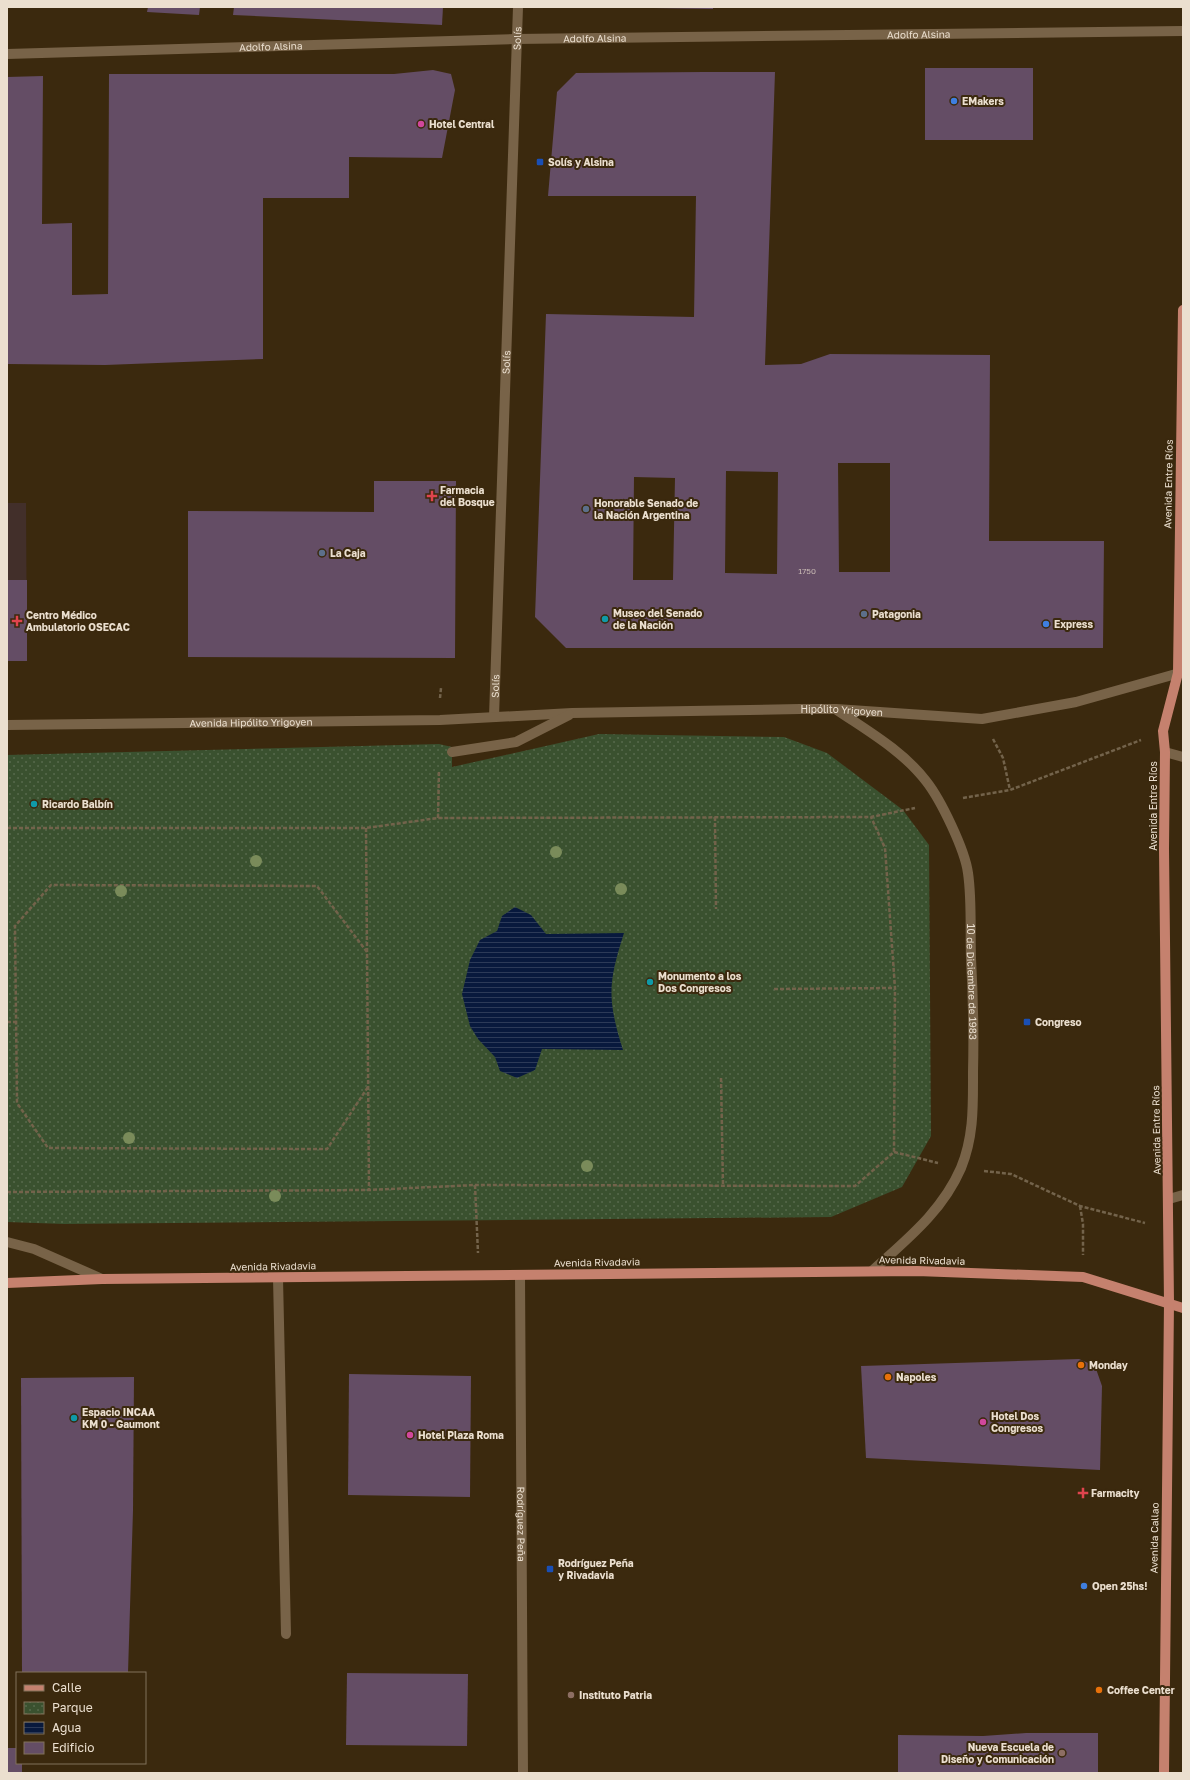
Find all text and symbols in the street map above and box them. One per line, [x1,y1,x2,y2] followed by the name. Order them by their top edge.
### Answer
[511,26,523,50] street label: Solís
[887,28,950,41] street label: Adolfo Alsina
[563,32,627,44] street label: Adolfo Alsina
[239,39,303,53] street label: Adolfo Alsina
[962,95,1004,107] place label: EMakers
[949,96,959,106] marker: EMakers
[429,118,495,130] place label: Hotel Central
[416,119,426,129] marker: Hotel Central
[548,156,614,168] place label: Solís y Alsina
[535,157,545,167] marker: Solís y Alsina
[500,350,512,374] street label: Solís
[1161,439,1175,529] street label: Avenida Entre Ríos
[440,484,495,508] place label: Farmacia del Bosque
[427,491,437,501] marker: Farmacia del Bosque
[594,497,698,521] place label: Honorable Senado de la Nación Argentina
[581,504,591,514] marker: Honorable Senado de la Nación Argentina
[330,547,366,559] place label: La Caja
[317,548,327,558] marker: La Caja
[798,566,816,576] house number: 1750
[613,607,702,631] place label: Museo del Senado de la Nación
[872,608,921,620] place label: Patagonia
[26,609,130,633] place label: Centro Médico Ambulatorio OSECAC
[859,609,869,619] marker: Patagonia
[600,614,610,624] marker: Museo del Senado de la Nación
[11,615,23,627] marker: Centro Médico Ambulatorio OSECAC
[1054,618,1093,630] place label: Express
[1041,619,1051,629] marker: Express
[489,674,501,698] street label: Solís
[800,703,883,718] street label: Hipólito Yrigoyen
[189,715,313,729] street label: Avenida Hipólito Yrigoyen
[1147,761,1159,851] street label: Avenida Entre Ríos
[42,798,113,810] place label: Ricardo Balbín
[29,799,39,809] marker: Ricardo Balbín
[965,924,979,1040] street label: 10 de Diciembre de 1983
[658,970,742,994] place label: Monumento a los Dos Congresos
[645,977,655,987] marker: Monumento a los Dos Congresos
[1035,1016,1082,1028] place label: Congreso
[1022,1017,1032,1027] marker: Congreso
[1149,1085,1163,1175] street label: Avenida Entre Ríos
[879,1253,965,1267] street label: Avenida Rivadavia
[554,1255,640,1269] street label: Avenida Rivadavia
[230,1259,316,1273] street label: Avenida Rivadavia
[1089,1359,1128,1371] place label: Monday
[1076,1360,1086,1370] marker: Monday
[896,1371,937,1383] place label: Napoles
[883,1372,893,1382] marker: Napoles
[82,1406,160,1430] place label: Espacio INCAA KM 0 - Gaumont
[991,1410,1044,1434] place label: Hotel Dos Congresos
[69,1413,79,1423] marker: Espacio INCAA KM 0 - Gaumont
[978,1417,988,1427] marker: Hotel Dos Congresos
[418,1429,504,1441] place label: Hotel Plaza Roma
[405,1430,415,1440] marker: Hotel Plaza Roma
[515,1486,528,1562] street label: Rodríguez Peña
[1091,1487,1140,1499] place label: Farmacity
[1078,1488,1088,1498] marker: Farmacity
[1147,1502,1161,1574] street label: Avenida Callao
[558,1557,634,1581] place label: Rodríguez Peña y Rivadavia
[545,1564,555,1574] marker: Rodríguez Peña y Rivadavia
[1092,1580,1147,1592] place label: Open 25hs!
[1079,1581,1089,1591] marker: Open 25hs!
[16,1672,146,1764] legend
[52,1680,82,1695] text: Calle
[1107,1684,1175,1696] place label: Coffee Center
[1094,1685,1104,1695] marker: Coffee Center
[579,1689,652,1701] place label: Instituto Patria
[566,1690,576,1700] marker: Instituto Patria
[52,1700,93,1715] text: Parque
[52,1720,81,1735] text: Agua
[52,1740,94,1755] text: Edificio
[941,1741,1054,1765] place label: Nueva Escuela de Diseño y Comunicación
[1057,1748,1067,1758] marker: Nueva Escuela de Diseño y Comunicación

